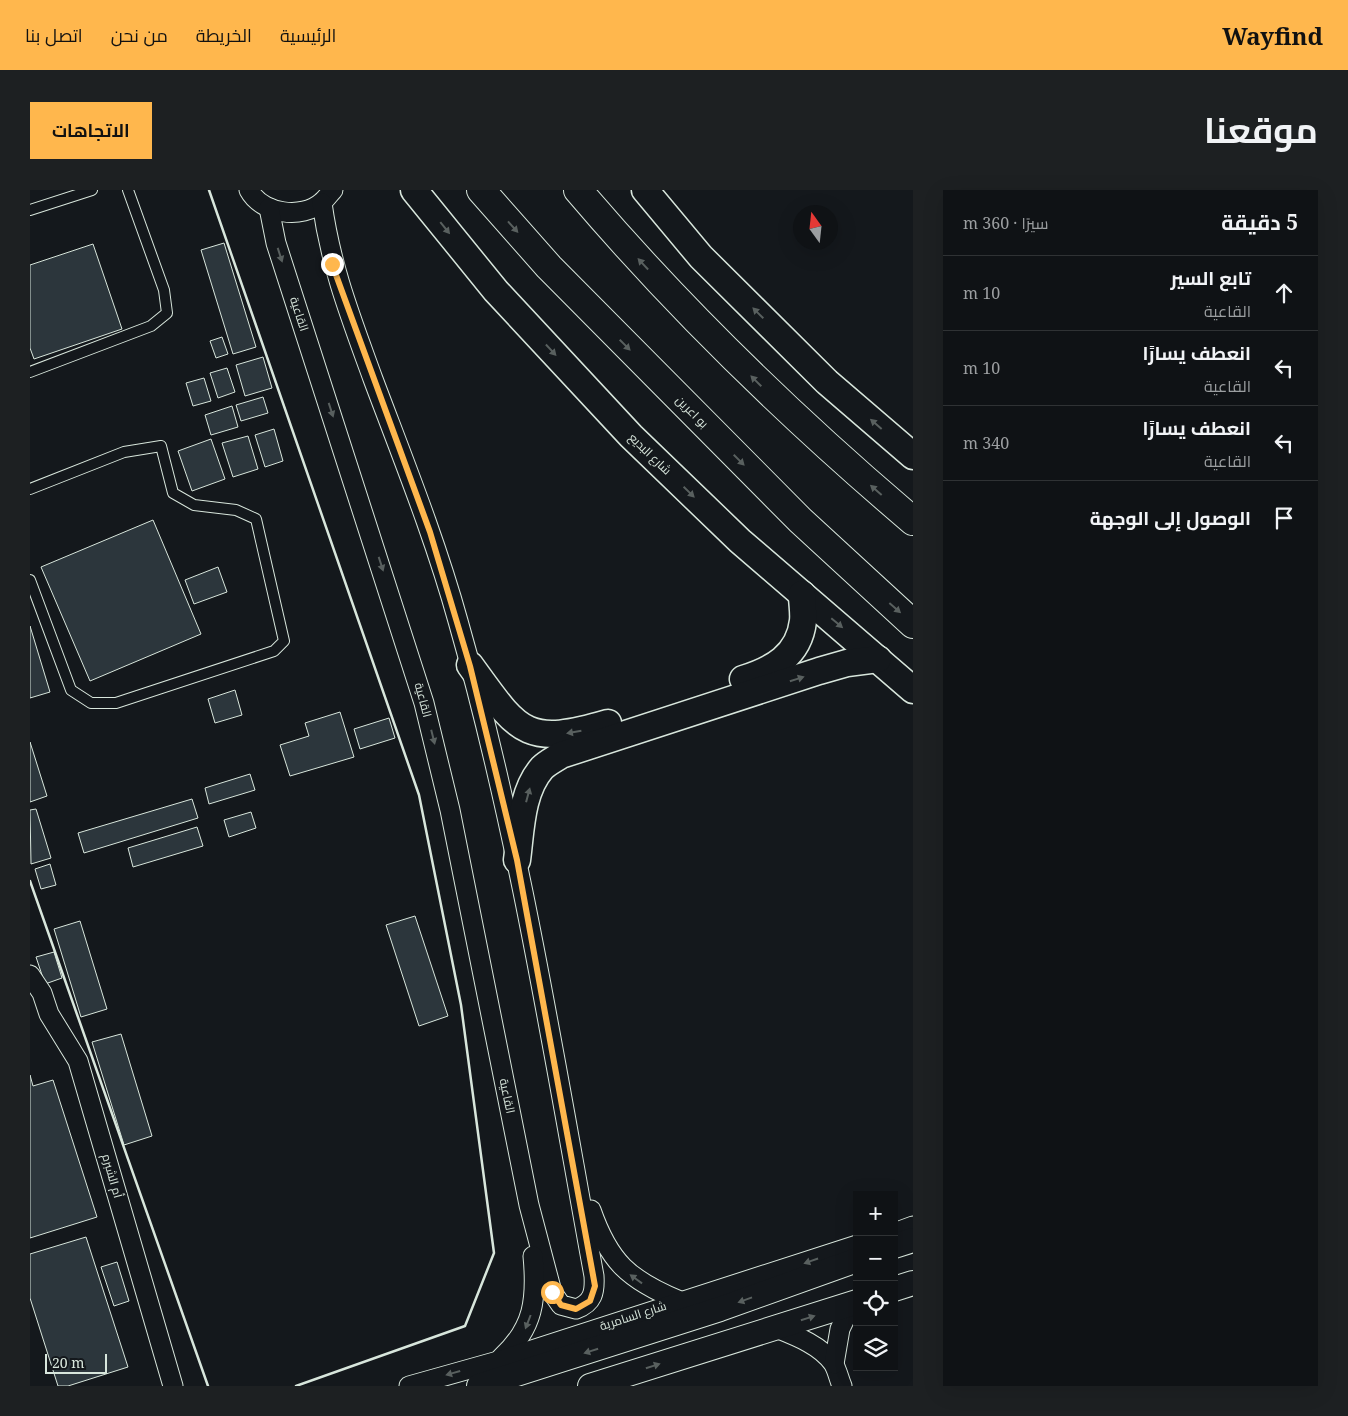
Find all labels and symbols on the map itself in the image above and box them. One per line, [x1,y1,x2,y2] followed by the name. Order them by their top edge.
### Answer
[793,205,838,250] north arrow
[507,220,519,232] one-way arrow
[439,221,450,234] one-way arrow
[277,248,285,263] one-way arrow
[321,253,344,276] route end
[637,258,649,270] one-way arrow
[286,294,313,333] street label: القاعية
[752,308,764,320] one-way arrow
[619,338,631,350] one-way arrow
[545,344,557,356] one-way arrow
[750,375,762,387] one-way arrow
[672,392,712,432] street label: بو اعرين
[327,402,335,417] one-way arrow
[870,419,883,430] one-way arrow
[625,429,676,478] street label: شارع البديع
[733,454,745,466] one-way arrow
[870,484,883,495] one-way arrow
[683,486,695,498] one-way arrow
[378,557,385,572] one-way arrow
[889,602,901,613] one-way arrow
[830,618,843,629] one-way arrow
[790,674,805,682] one-way arrow
[411,681,436,719] street label: القاعية
[566,728,582,736] one-way arrow
[429,729,437,744] one-way arrow
[524,787,532,802] one-way arrow
[496,1077,519,1115] street label: القاعية
[98,1152,127,1200] street label: أم الشبرم
[803,1258,818,1265] one-way arrow
[630,1274,643,1285] one-way arrow
[541,1281,564,1304] route start
[737,1296,752,1304] one-way arrow
[597,1297,668,1334] street label: شارع السامرية
[801,1313,816,1321] one-way arrow
[523,1315,531,1330] one-way arrow
[583,1347,598,1355] one-way arrow
[45,1351,108,1374] scale bar
[646,1361,661,1369] one-way arrow
[446,1370,461,1378] one-way arrow

